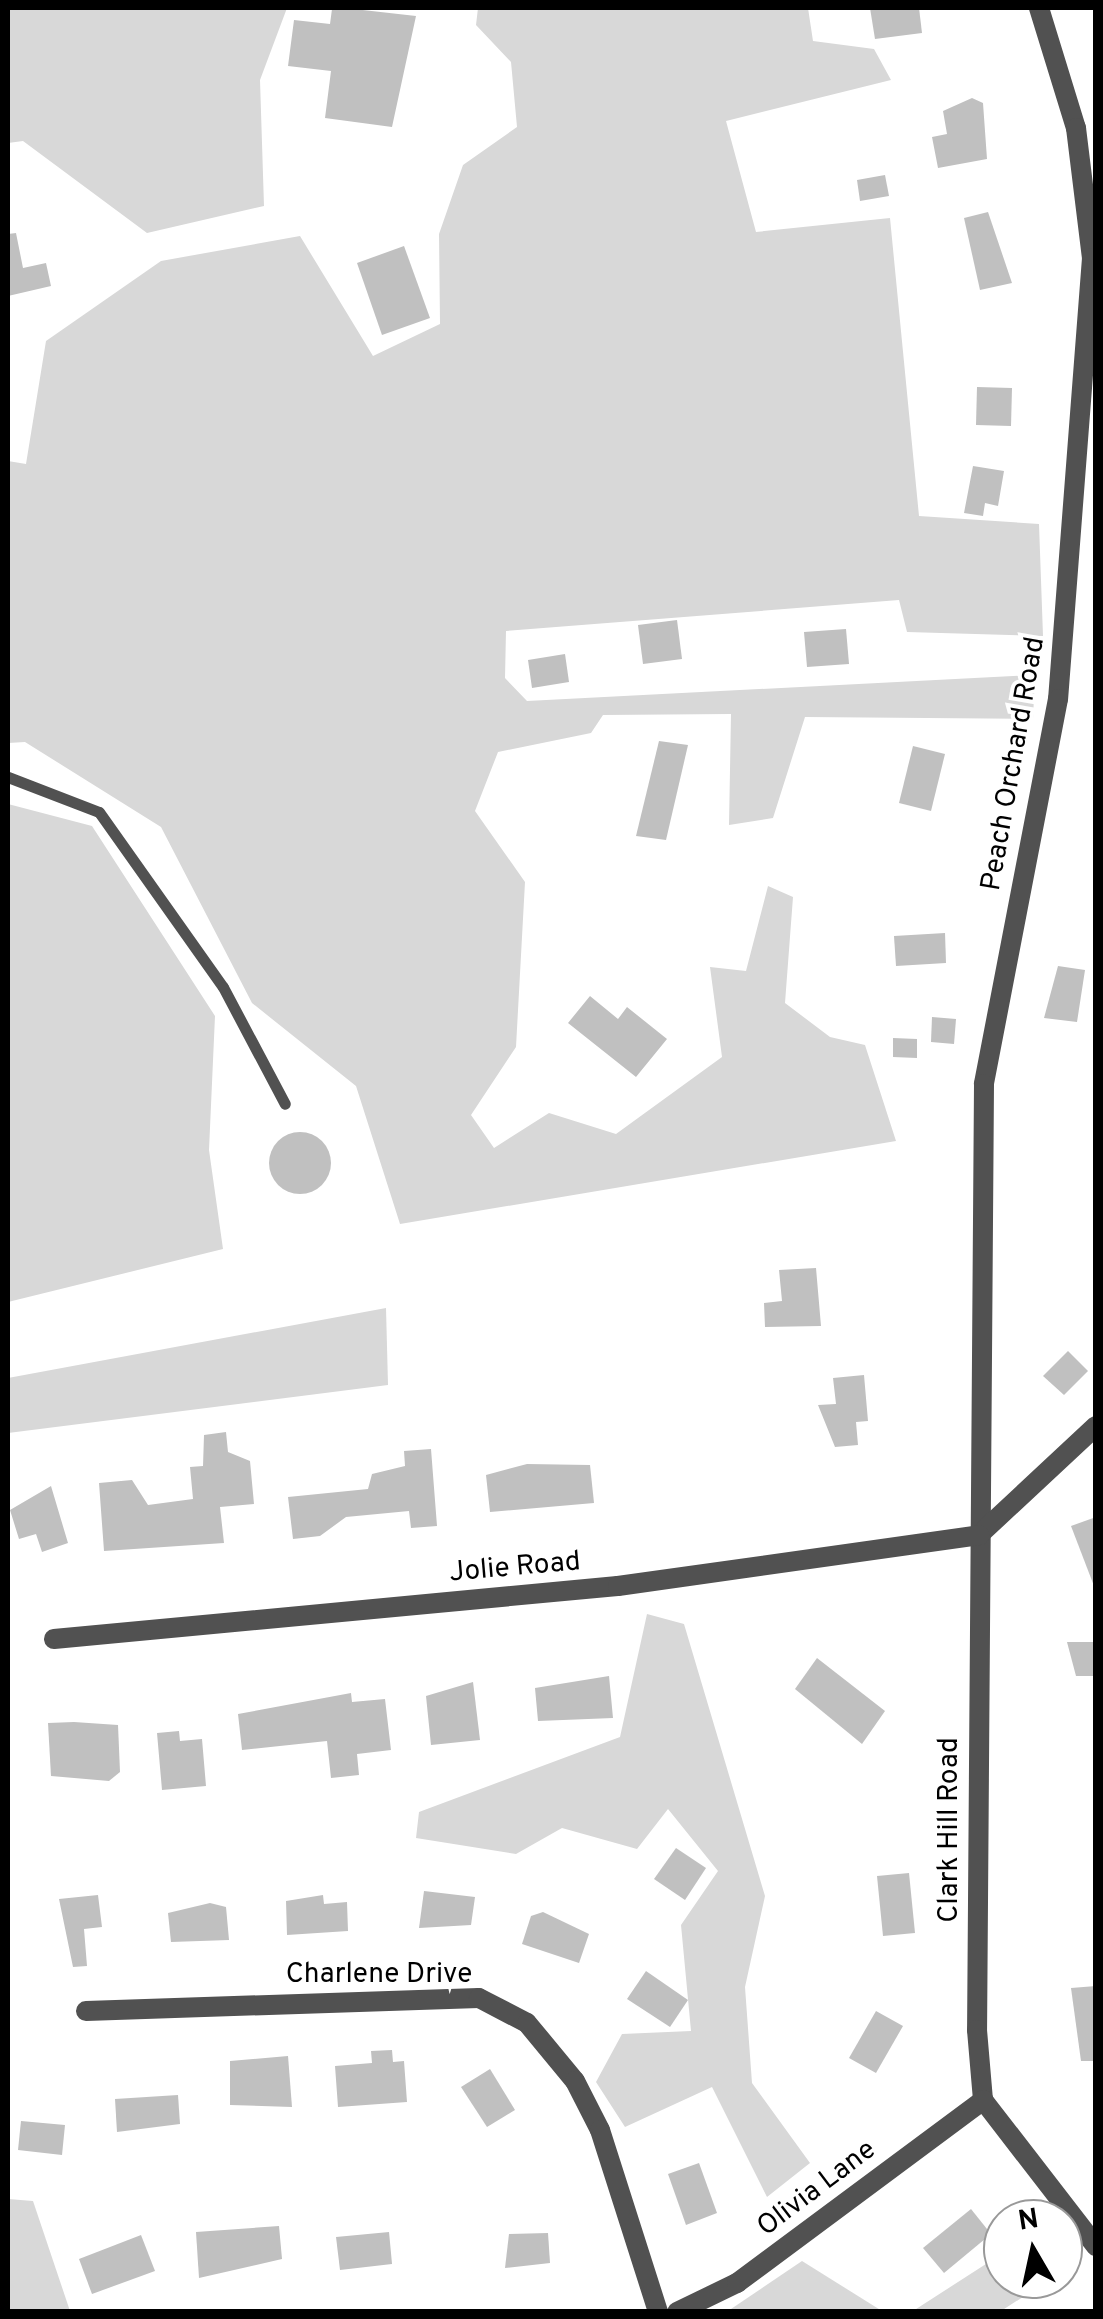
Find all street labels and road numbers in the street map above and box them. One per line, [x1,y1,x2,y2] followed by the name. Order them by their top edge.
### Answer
[975,634,1053,894] street label: Peach Orchard Road
[448,1546,582,1590] street label: Jolie Road
[933,1737,967,1923] street label: Clark Hill Road
[286,1958,472,1992] street label: Charlene Drive
[751,2134,883,2244] street label: Olivia Lane

